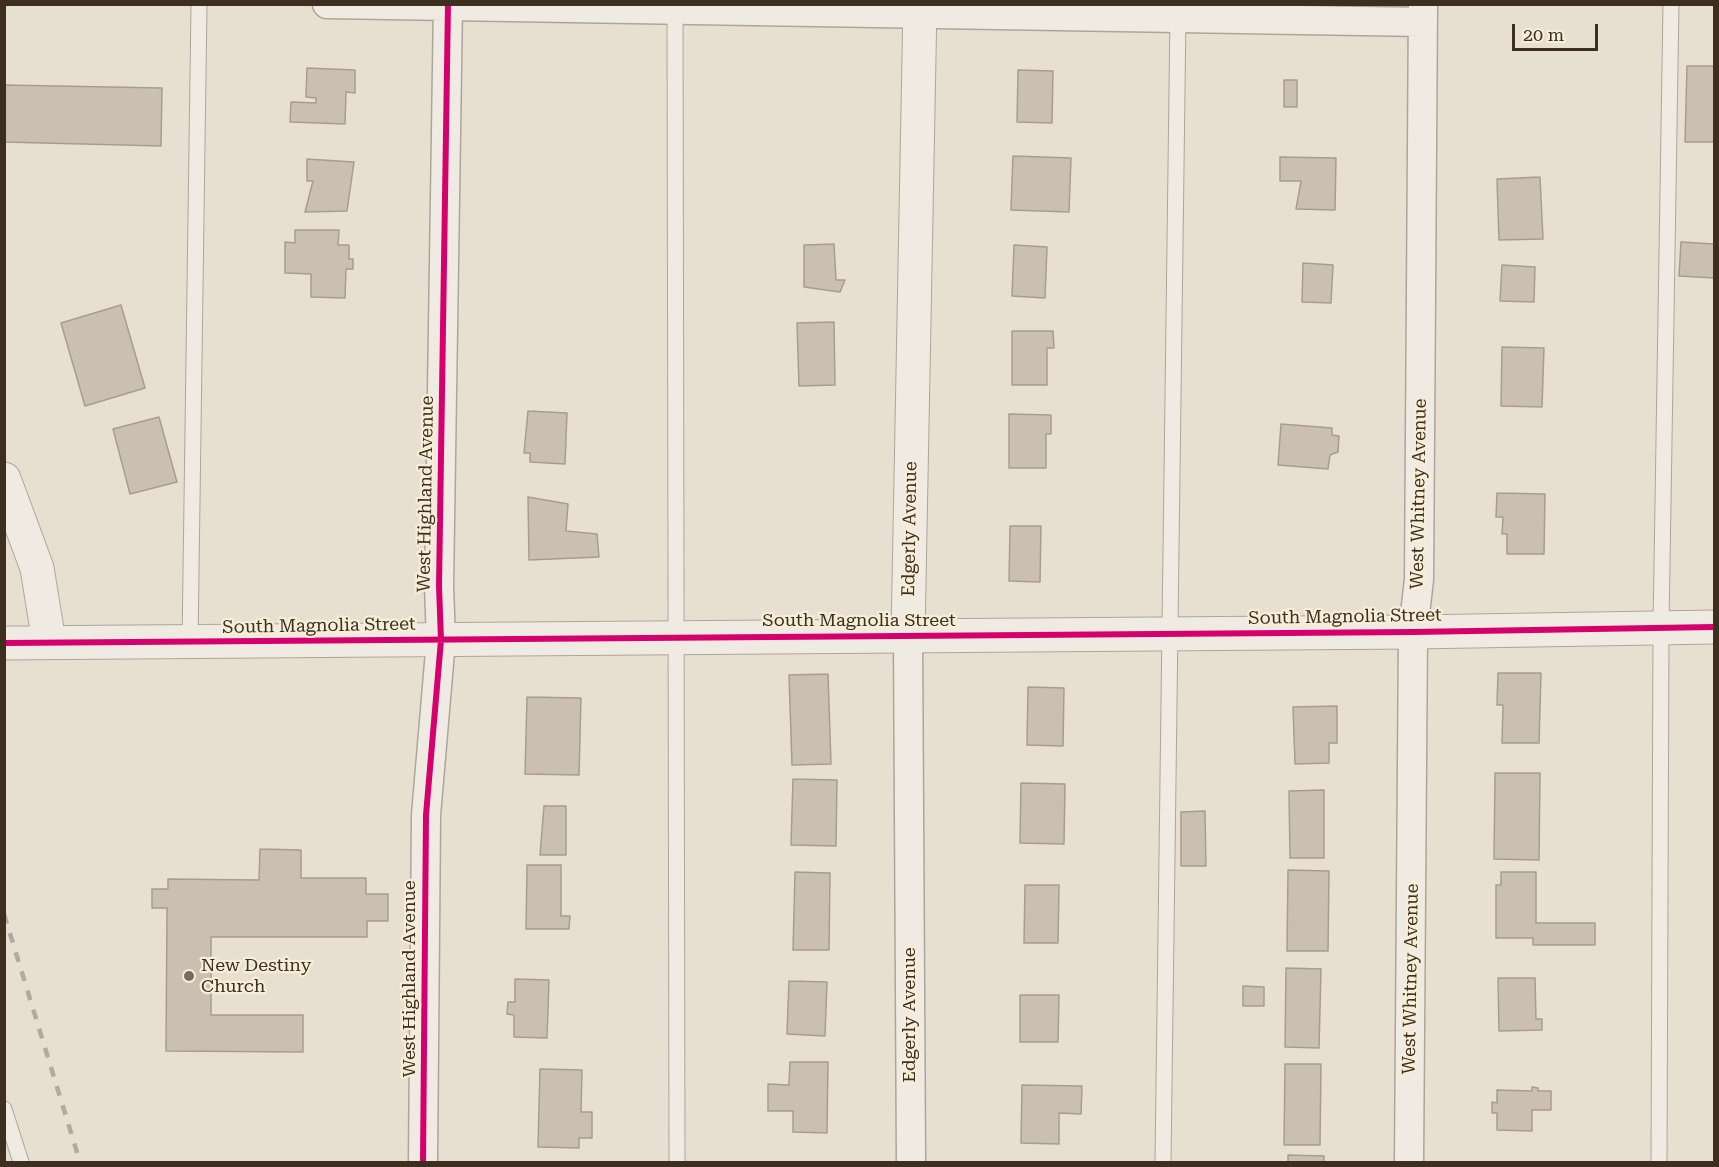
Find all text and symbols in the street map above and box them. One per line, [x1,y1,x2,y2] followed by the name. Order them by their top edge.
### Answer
[1515,12,1600,50] scale bar
[1523,24,1564,45] text: 20 m
[413,395,439,593] street label: West Highland Avenue
[1407,398,1431,590] street label: West Whitney Avenue
[898,461,922,597] street label: Edgerly Avenue
[1248,605,1442,629] street label: South Magnolia Street
[762,610,956,632] street label: South Magnolia Street
[222,614,416,638] street label: South Magnolia Street
[399,880,421,1078] street label: West Highland Avenue
[1399,883,1423,1075] street label: West Whitney Avenue
[899,947,921,1083] street label: Edgerly Avenue
[201,955,311,998] place label: New Destiny Church
[182,969,196,983] marker: New Destiny Church

